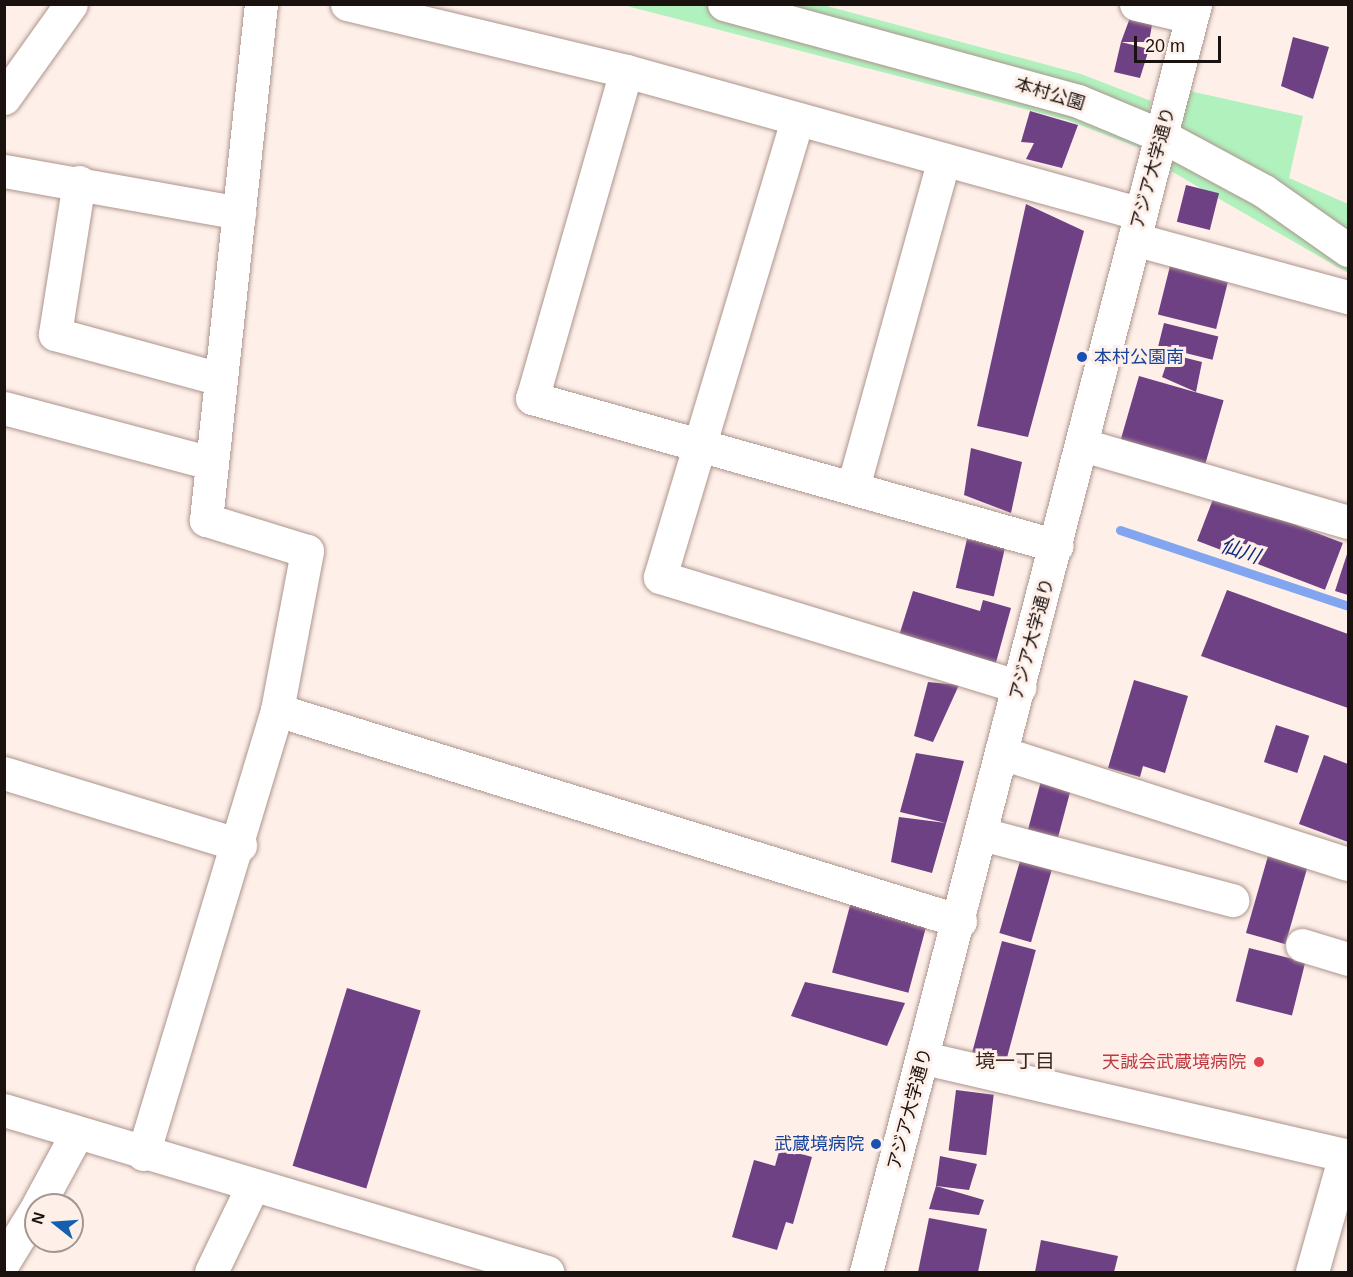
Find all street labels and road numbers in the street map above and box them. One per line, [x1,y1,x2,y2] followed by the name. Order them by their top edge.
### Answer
[1012,73,1088,115] street label: 本村公園
[1126,104,1180,232] street label: アジア大学通り
[1005,575,1059,703] street label: アジア大学通り
[883,1045,937,1173] street label: アジア大学通り

